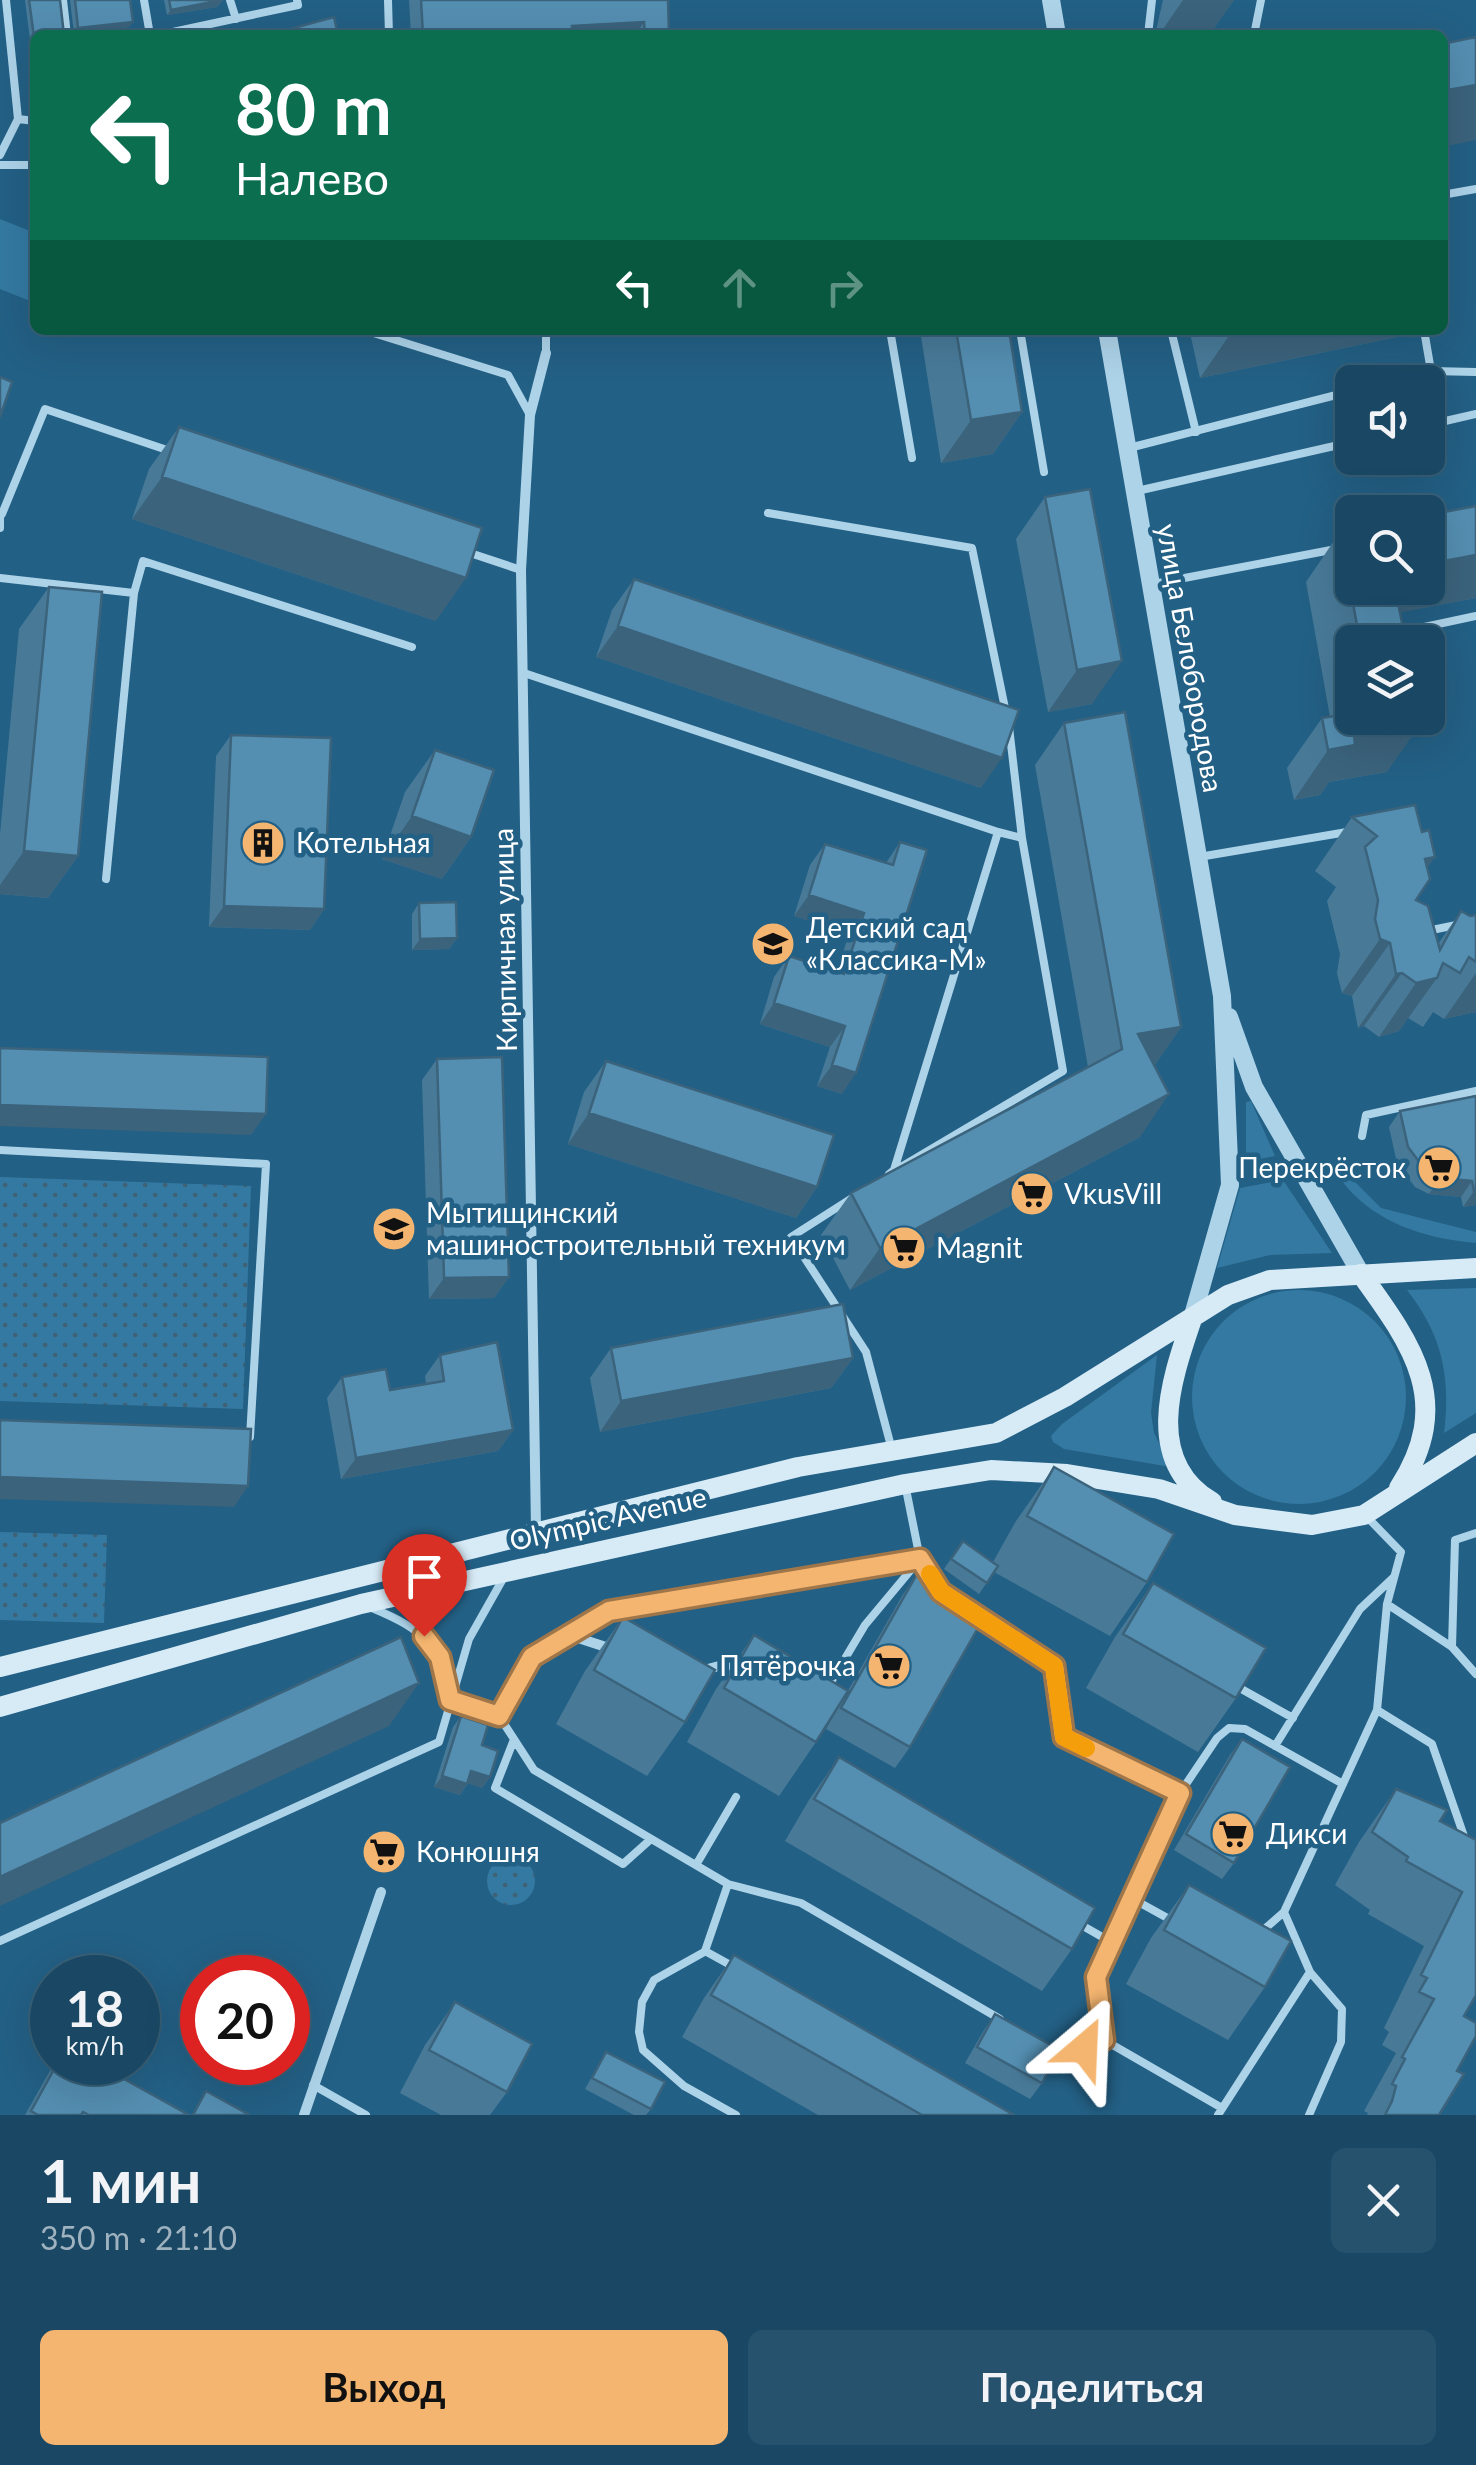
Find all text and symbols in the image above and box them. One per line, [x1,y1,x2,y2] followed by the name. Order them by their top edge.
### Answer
[235,66,392,150] text: 80 m
[70,70,200,200] icon: left
[235,151,389,205] text: Налево
[607,260,662,315] icon: left
[712,260,767,315] icon: ahead
[817,260,872,315] icon: right
[1335,365,1445,735] map controls
[1335,365,1445,475] button: sound
[1335,495,1445,605] button: search
[1151,521,1231,795] street label: улица Белобородова
[1335,625,1445,735] button: layers
[240,820,286,866] building icon: Котельная
[296,825,431,859] place label: Котельная
[485,828,523,1052] street label: Кирпичная улица
[806,910,987,976] place label: Детский сад «Классика-М»
[750,921,796,967] school or university icon: Детский сад «Классика-М»
[1416,1145,1462,1191] supermarket icon: Перекрёсток
[1238,1150,1406,1184] place label: Перекрёсток
[1009,1171,1055,1217] supermarket icon: VkusVill
[1064,1176,1162,1210] place label: VkusVill
[426,1195,846,1261] place label: Мытищинский машиностроительный техникум
[371,1206,417,1252] school or university icon: Мытищинский машиностроительный техникум
[881,1225,927,1271] supermarket icon: Magnit
[936,1230,1022,1264] place label: Magnit
[506,1479,709,1557] street label: Olympic Avenue
[382,1534,467,1637] pin
[397,1549,452,1604] icon: arrive
[866,1643,912,1689] supermarket icon: Пятёрочка
[719,1648,856,1682] place label: Пятёрочка
[1210,1811,1256,1857] supermarket icon: Дикси
[1266,1816,1347,1850] place label: Дикси
[361,1829,407,1875] supermarket icon: Конюшня
[416,1834,540,1868] place label: Конюшня
[180,1955,310,2085] speed limit sign: 20
[66,1978,124,2038] text: 18
[1032,1996,1136,2100] position arrow
[66,2030,124,2060] text: km/h
[40,2144,202,2216] text: 1 мин
[1331,2148,1436,2253] button: close
[40,2218,237,2257] text: 350 m · 21:10
[40,2330,728,2445] button: Выход
[748,2330,1436,2445] button: Поделиться

